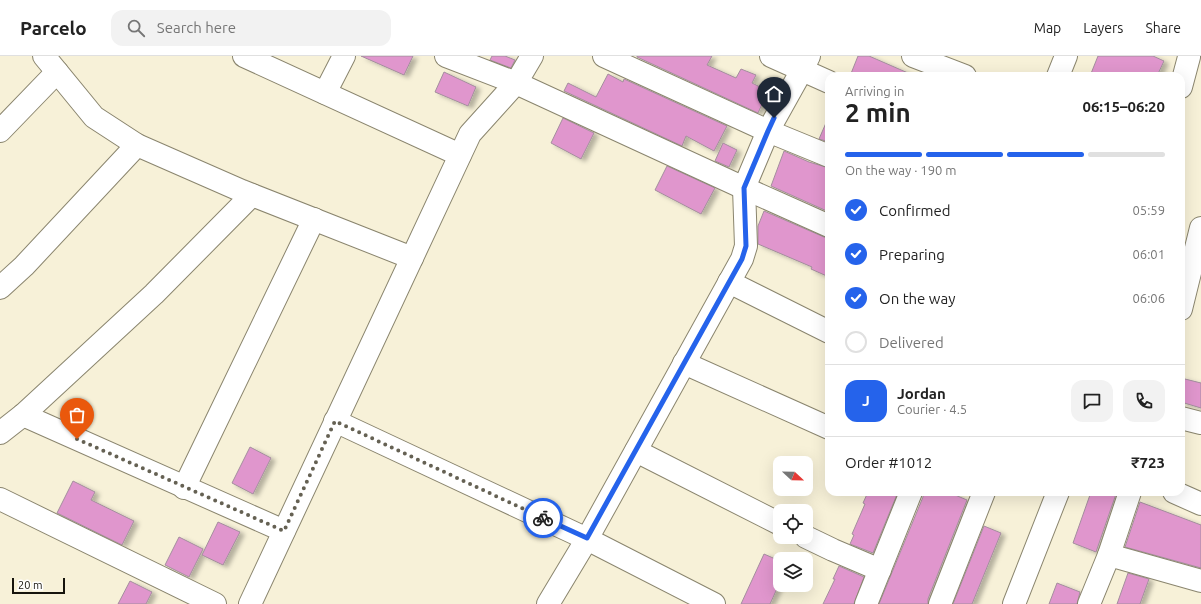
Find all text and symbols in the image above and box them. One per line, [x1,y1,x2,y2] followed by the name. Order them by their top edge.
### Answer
[111,10,391,46] search box
[20,17,87,39] text: Parcelo
[125,17,147,39] icon: search
[157,19,236,36] text: Search here
[1034,20,1061,36] text: Map
[1083,20,1123,36] text: Layers
[1145,20,1181,36] text: Share
[757,77,791,118] pin
[763,83,785,105] icon: home
[845,84,904,98] text: Arriving in
[845,98,911,127] text: 2 min
[1082,98,1165,115] text: 06:15–06:20
[845,163,957,177] text: On the way · 190 m
[845,199,867,221] icon: check
[879,202,951,219] text: Confirmed
[1132,203,1165,217] text: 05:59
[845,243,867,265] icon: check
[879,246,945,263] text: Preparing
[1132,247,1165,261] text: 06:01
[845,287,867,309] icon: check
[879,290,955,307] text: On the way
[1132,291,1165,305] text: 06:06
[879,334,944,351] text: Delivered
[1071,380,1113,422] button: chat
[1123,380,1165,422] button: phone
[897,385,946,402] text: Jordan
[862,392,870,409] text: J
[60,398,94,439] pin
[897,402,967,416] text: Courier · 4.5
[66,404,88,426] icon: bag
[845,454,932,471] text: Order #1012
[1131,454,1165,471] text: ₹723
[773,456,813,496] north arrow
[773,456,813,592] map controls
[523,498,563,538] courier
[773,504,813,544] button: locate
[532,507,554,529] icon: bike
[773,552,813,592] button: layers
[12,576,65,595] scale bar
[18,579,42,591] text: 20 m

